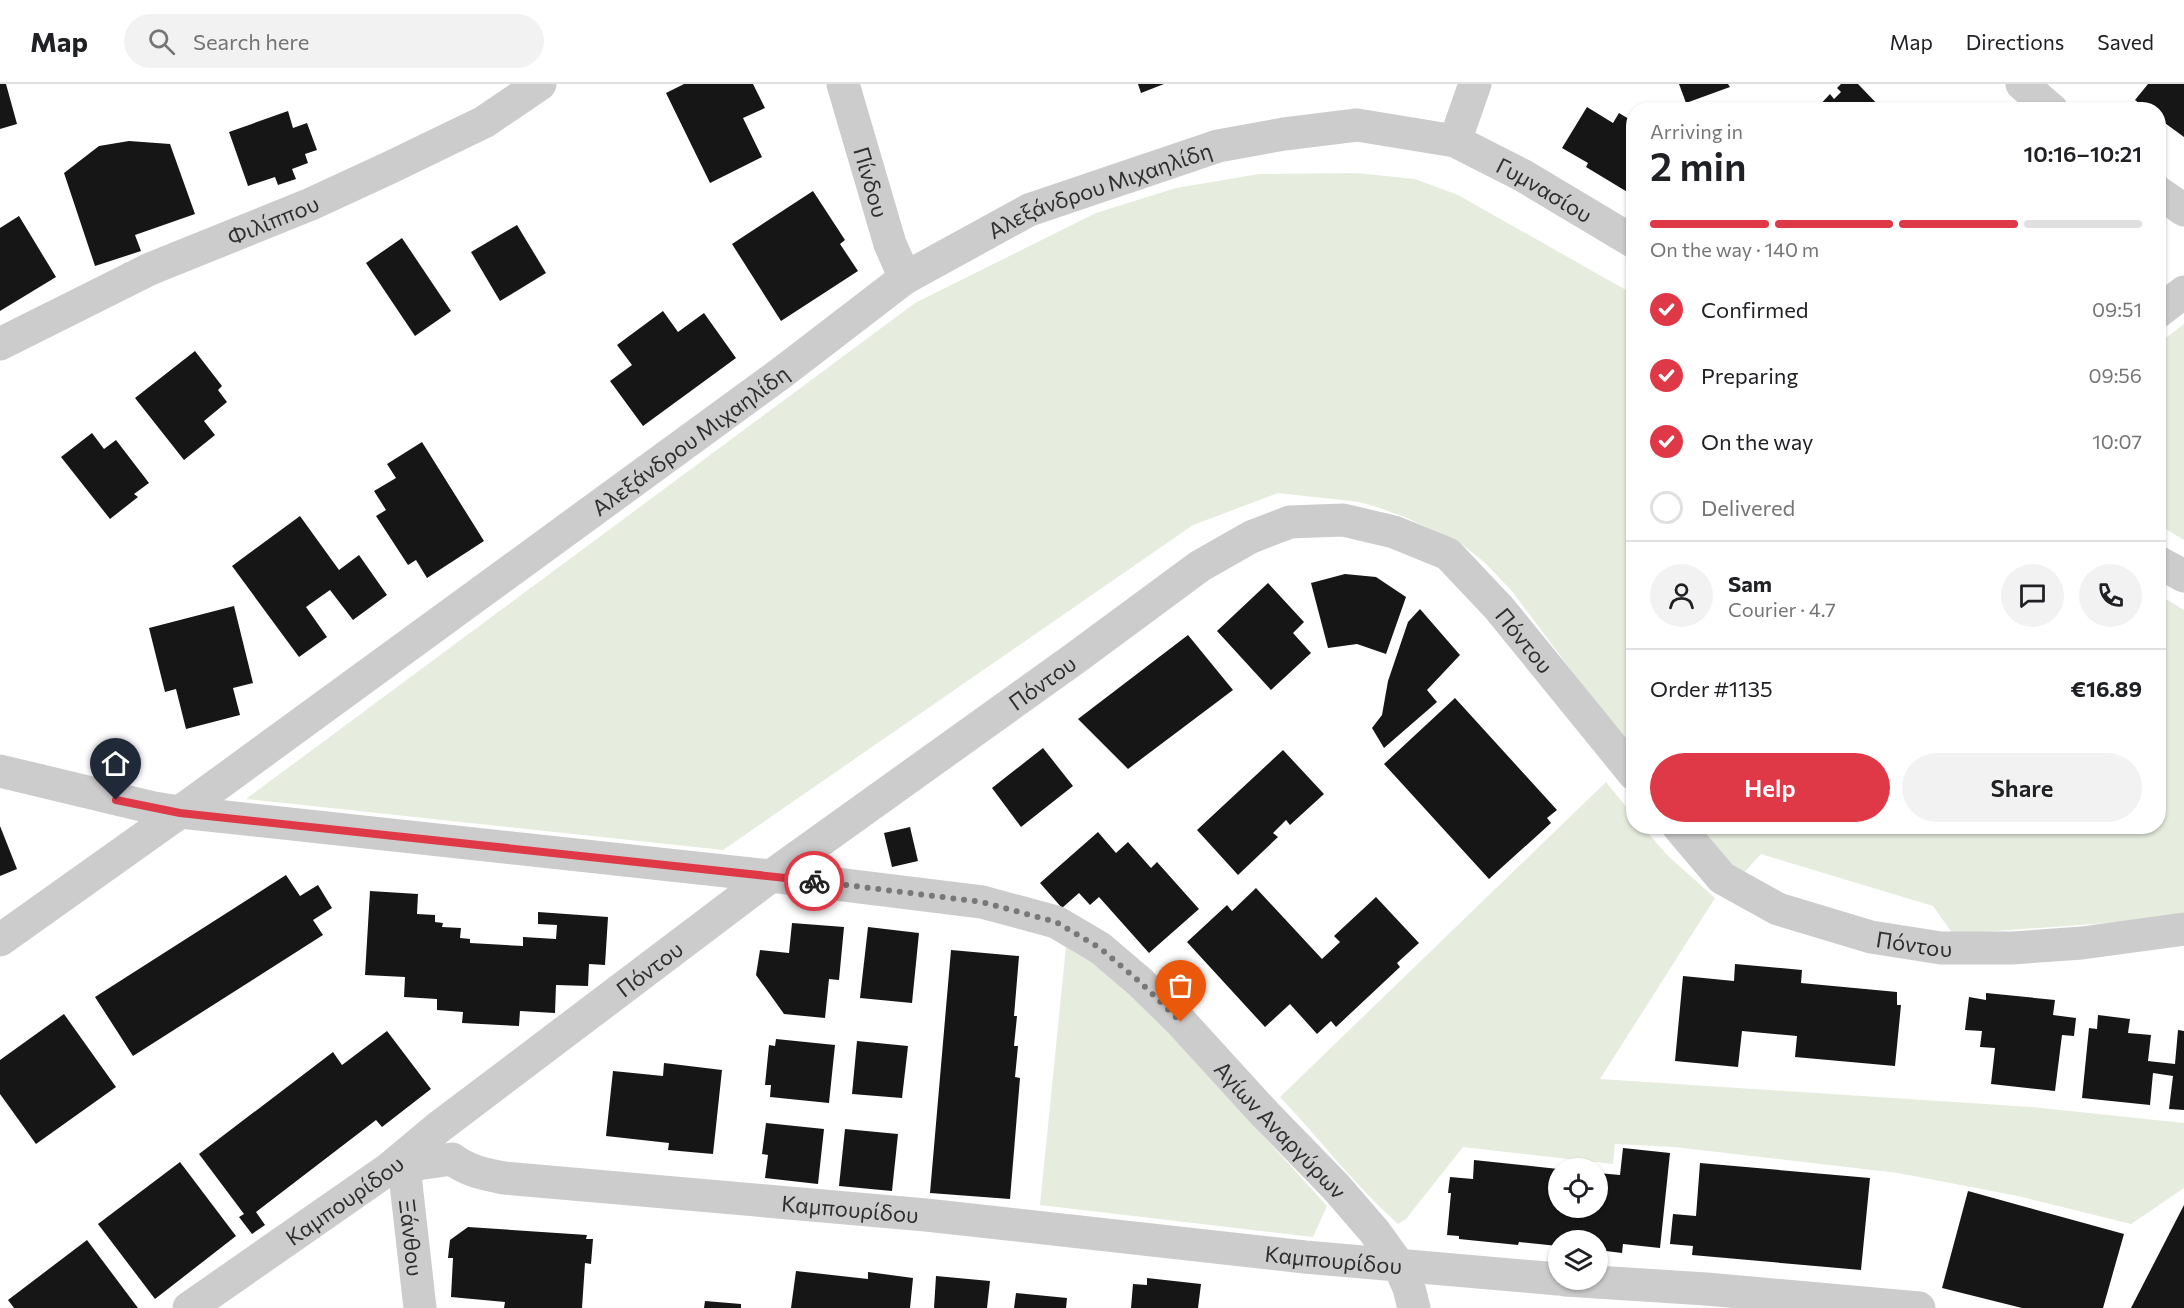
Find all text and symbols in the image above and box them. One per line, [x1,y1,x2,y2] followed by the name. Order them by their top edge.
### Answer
[124,14,544,68] search box
[30,24,88,58] text: Map
[145,25,178,58] icon: search
[193,28,309,55] text: Search here
[1890,29,1933,54] text: Map
[1966,29,2064,54] text: Directions
[2097,29,2154,54] text: Saved
[1650,119,1743,143] text: Arriving in
[983,136,1215,244] street label: Aλεξάνδρου Mιχαηλίδη
[2023,140,2142,167] text: 10:16–10:21
[1650,141,1747,189] text: 2 min
[849,143,895,220] street label: Πίνδου
[1492,151,1597,228] street label: Γυμνασίου
[223,189,323,250] street label: Φιλίππου
[1650,237,1819,261] text: On the way · 140 m
[1650,293,1683,326] icon: check
[1701,296,1808,323] text: Confirmed
[2092,297,2142,321] text: 09:51
[586,359,794,521] street label: Aλεξάνδρου Mιχαηλίδη
[1650,359,1683,392] icon: check
[1701,362,1798,389] text: Preparing
[2088,363,2142,387] text: 09:56
[1650,425,1683,458] icon: check
[1701,428,1813,455] text: On the way
[2092,429,2142,453] text: 10:07
[1701,494,1795,521] text: Delivered
[1650,564,1713,627] button: person
[2001,564,2064,627] button: chat
[2079,564,2142,627] button: phone
[1728,570,1772,597] text: Sam
[1728,597,1836,621] text: Courier · 4.7
[1490,602,1560,678] street label: Πόντου
[1003,649,1081,715] street label: Πόντου
[1650,675,1773,702] text: Order #1135
[2071,675,2142,702] text: €16.89
[90,738,141,800] pin
[99,747,132,780] icon: home
[1650,753,1890,822] button: Help
[1902,753,2142,822] button: Share
[784,851,844,911] courier
[798,865,831,898] icon: bike
[1874,925,1952,962] street label: Πόντου
[610,935,688,1002] street label: Πόντου
[1155,960,1206,1022] pin
[1164,969,1197,1002] icon: bag
[1209,1055,1353,1203] street label: Αγίων Αναργύρων
[280,1149,409,1250] street label: Καμπουρίδου
[1548,1158,1608,1290] map controls
[1548,1158,1608,1218] button: locate
[780,1189,920,1228] street label: Καμπουρίδου
[394,1197,430,1278] street label: Ξάνθου
[1548,1230,1608,1290] button: layers
[1263,1239,1403,1279] street label: Καμπουρίδου

